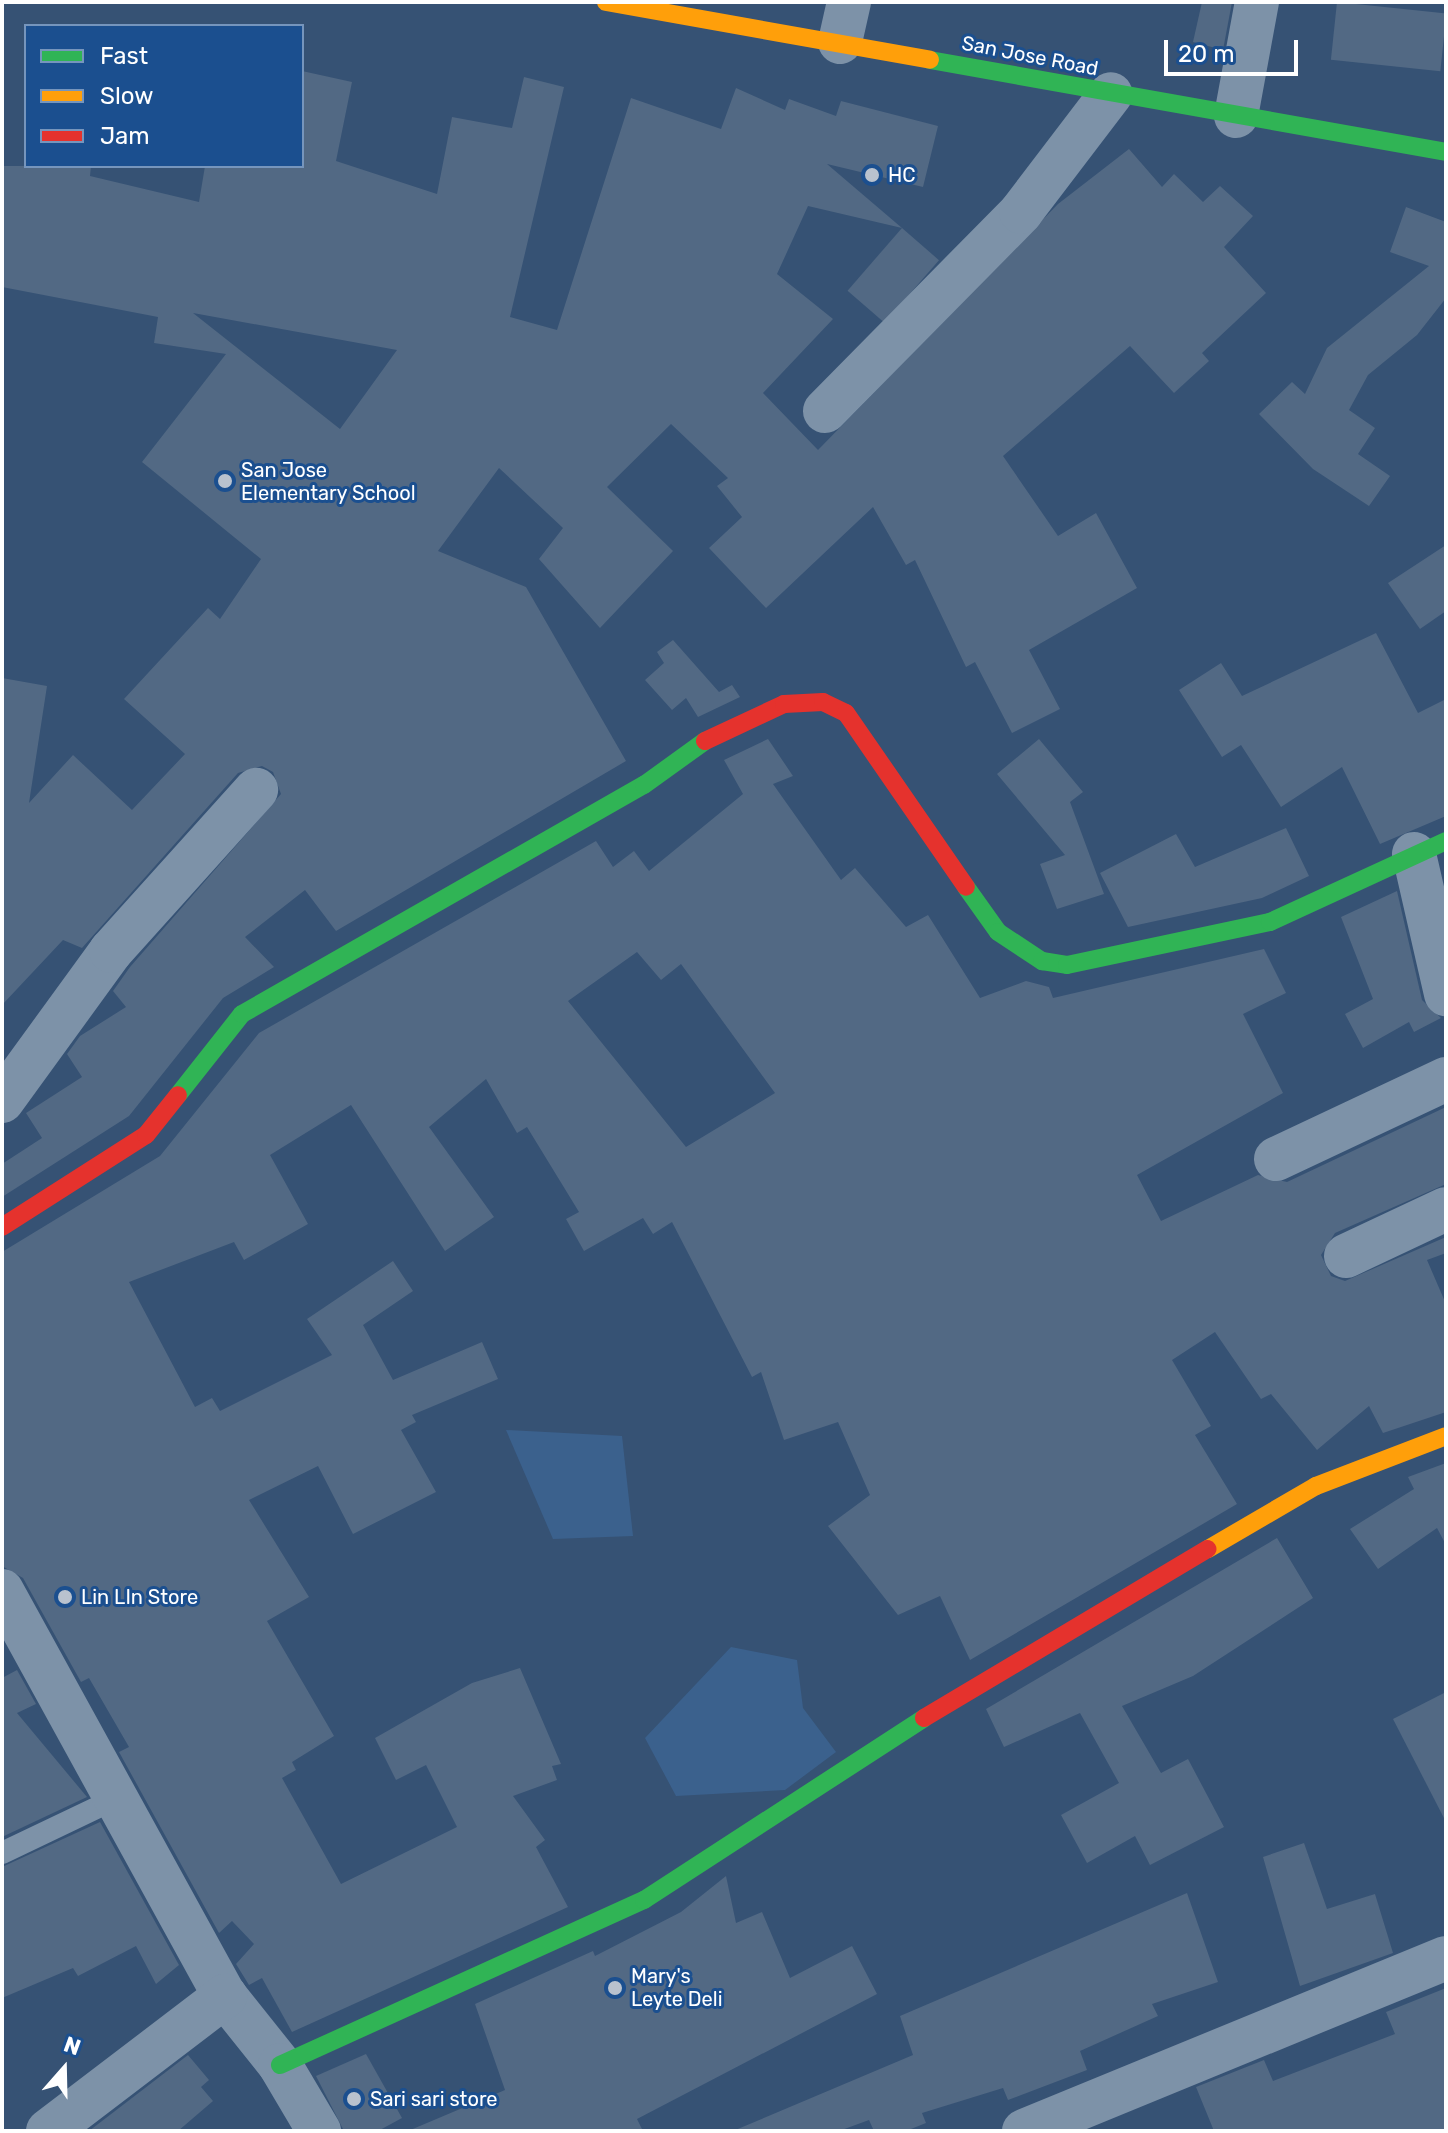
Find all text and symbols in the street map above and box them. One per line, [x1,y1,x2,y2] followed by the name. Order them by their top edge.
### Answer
[24,24,304,168] legend
[1168,24,1302,74] scale bar
[960,31,1100,81] street label: San Jose Road
[1178,40,1235,68] text: 20 m
[100,42,148,70] text: Fast
[100,82,153,110] text: Slow
[100,122,150,150] text: Jam
[888,163,916,187] place label: HC
[863,166,881,184] marker: HC
[241,458,416,505] place label: San Jose Elementary School
[216,472,234,490] marker: San Jose Elementary School
[81,1585,198,1609] place label: Lin LIn Store
[56,1588,74,1606] marker: Lin LIn Store
[631,1964,722,2011] place label: Mary's Leyte Deli
[606,1979,624,1997] marker: Mary's Leyte Deli
[24,2029,104,2109] north arrow
[60,2031,84,2061] text: N
[370,2087,497,2111] place label: Sari sari store
[345,2090,363,2108] marker: Sari sari store

